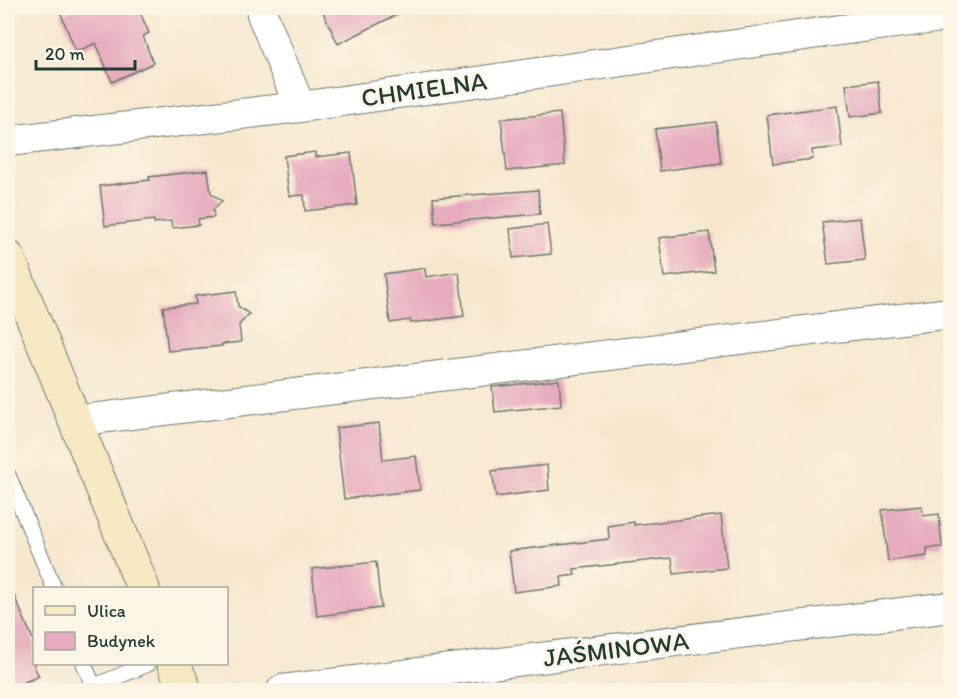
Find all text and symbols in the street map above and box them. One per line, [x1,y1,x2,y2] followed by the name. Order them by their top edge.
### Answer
[36,33,135,71] scale bar
[45,43,85,65] text: 20 m
[359,64,489,114] street label: CHMIELNA
[33,587,228,665] legend
[87,600,126,622] text: Ulica
[541,624,691,674] street label: JAŚMINOWA
[87,630,156,652] text: Budynek

